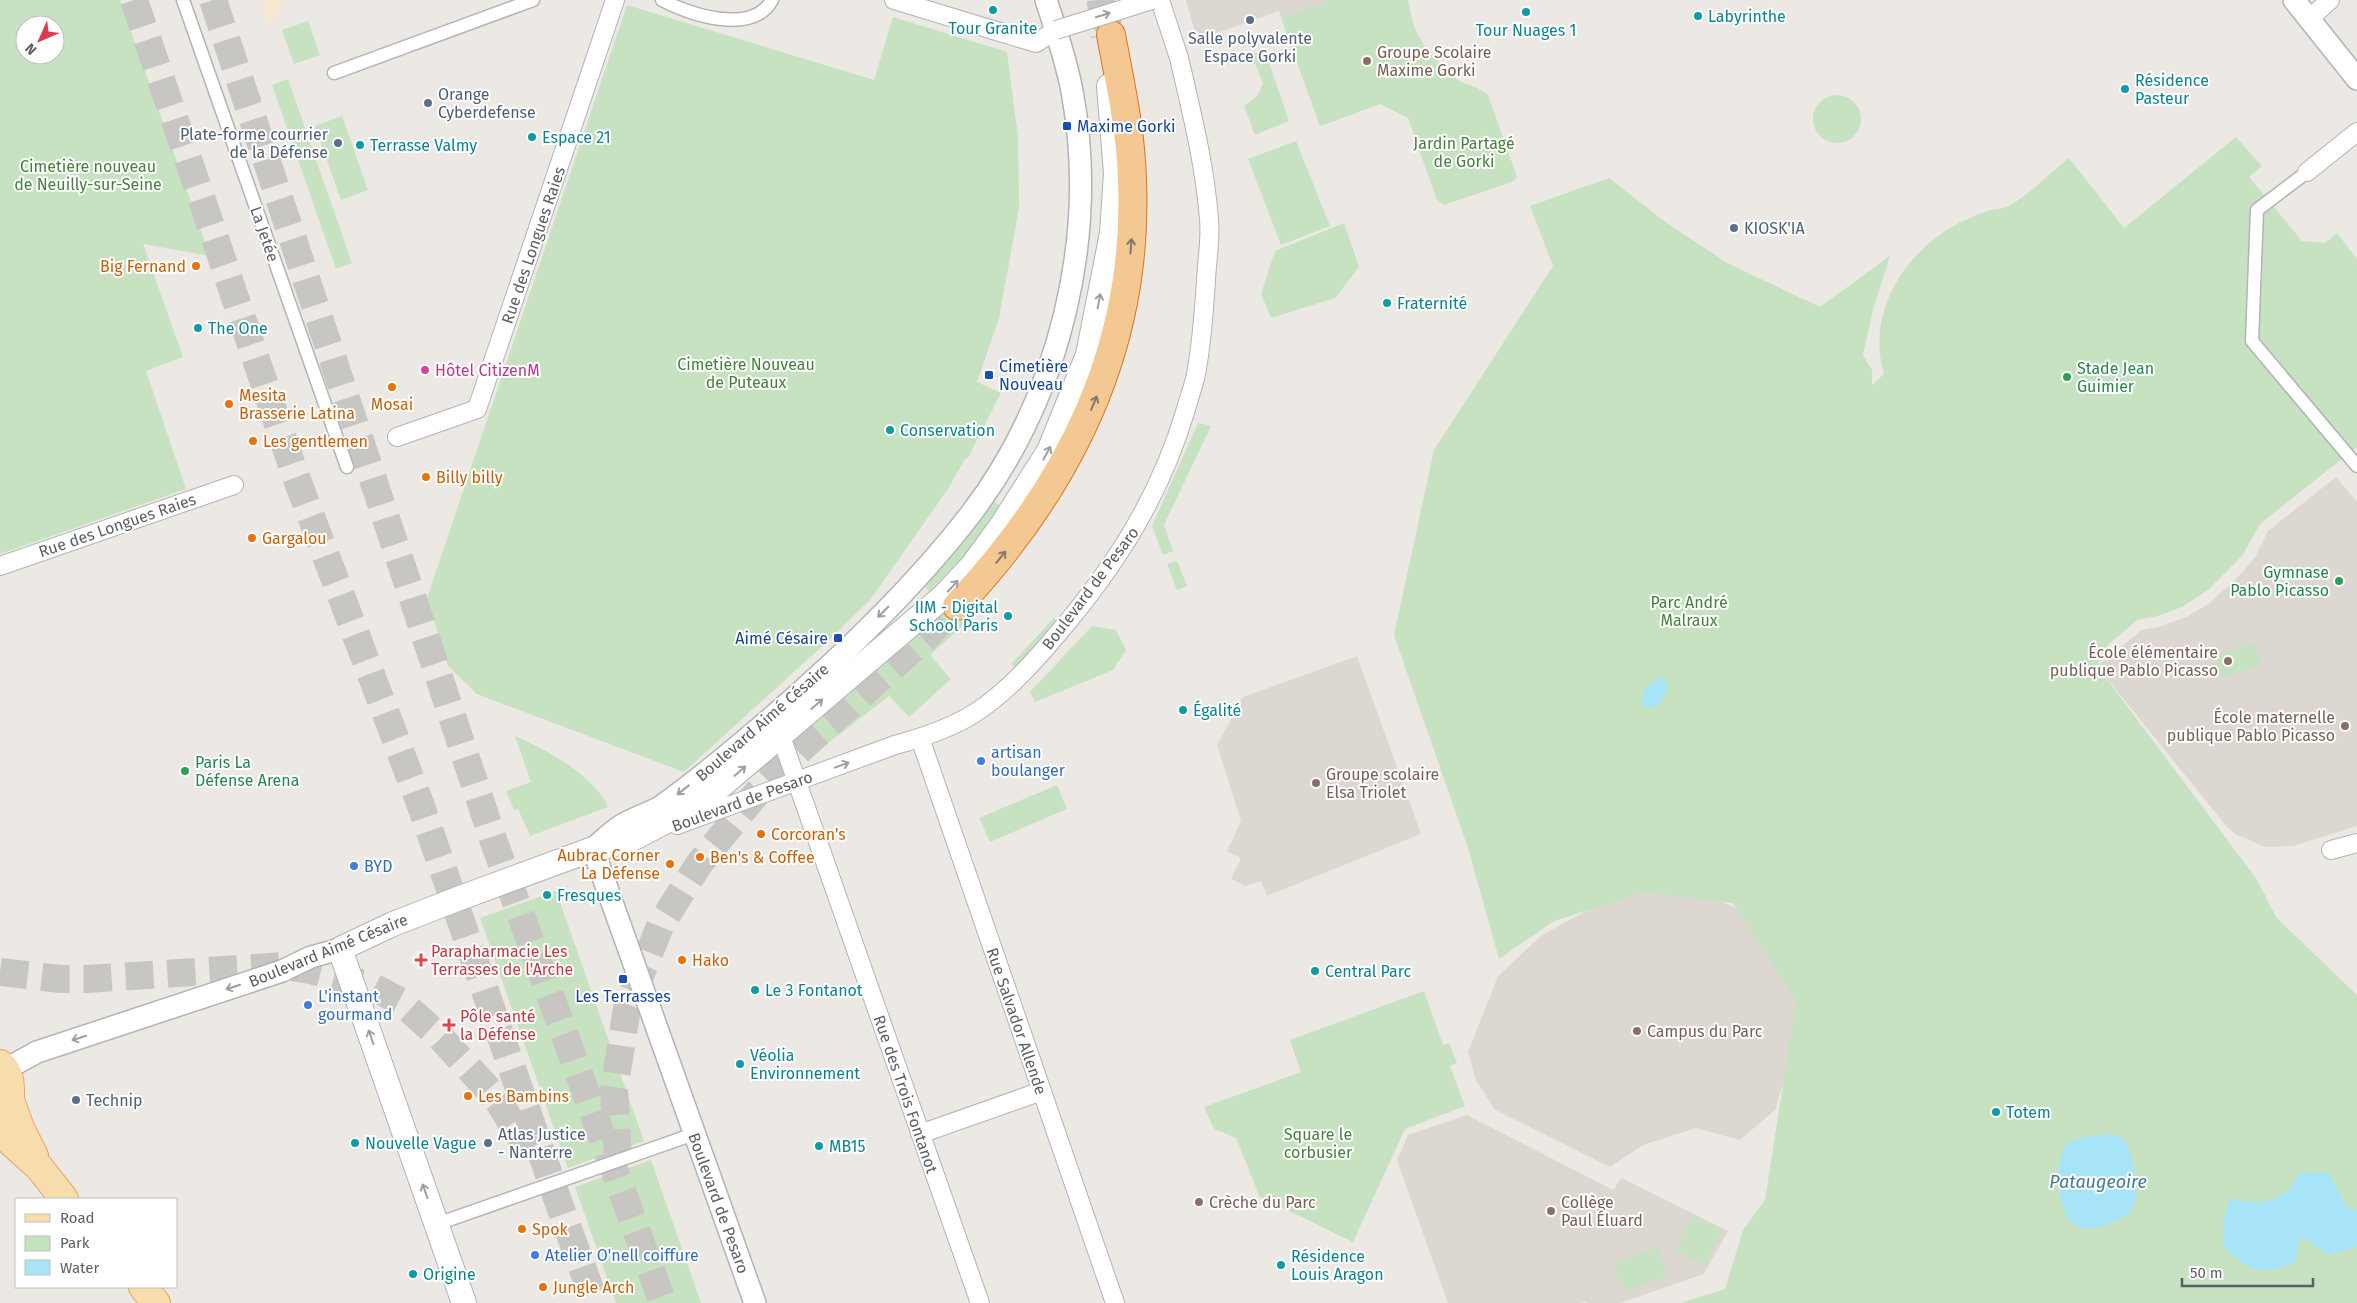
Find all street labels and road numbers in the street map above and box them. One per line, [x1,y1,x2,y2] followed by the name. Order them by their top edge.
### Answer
[498,164,569,326] street label: Rue des Longues Raies
[246,204,283,264] street label: La Jetée
[36,490,198,561] street label: Rue des Longues Raies
[1038,523,1143,653] street label: Boulevard de Pesaro
[692,659,833,785] street label: Boulevard Aimé Césaire
[669,767,815,836] street label: Boulevard de Pesaro
[246,910,411,991] street label: Boulevard Aimé Césaire
[982,945,1051,1097] street label: Rue Salvador Allende
[870,1013,942,1176] street label: Rue des Trois Fontanot
[684,1130,753,1276] street label: Boulevard de Pesaro

